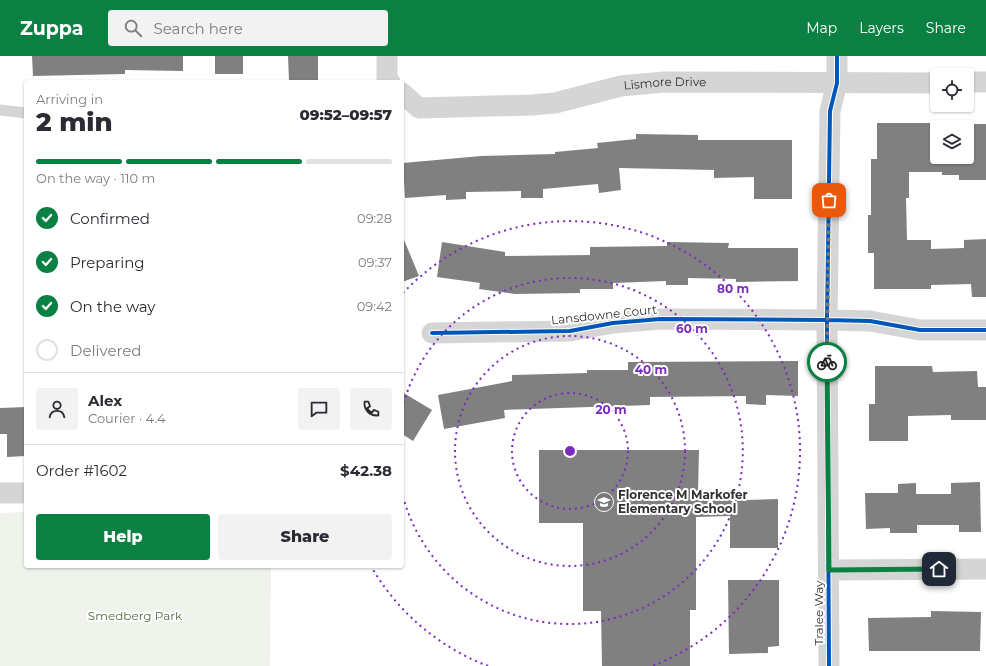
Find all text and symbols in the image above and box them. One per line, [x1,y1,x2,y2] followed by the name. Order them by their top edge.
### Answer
[108,10,388,46] search box
[20,17,84,40] text: Zuppa
[122,17,144,39] icon: search
[154,19,243,38] text: Search here
[806,19,837,37] text: Map
[859,19,904,37] text: Layers
[926,19,966,37] text: Share
[930,68,974,164] map controls
[930,68,974,112] button: locate
[623,74,706,93] street label: Lismore Drive
[36,91,103,107] text: Arriving in
[300,105,392,124] text: 09:52–09:57
[36,106,113,138] text: 2 min
[930,120,974,164] button: layers
[36,170,155,186] text: On the way · 110 m
[812,183,846,217] pin
[818,189,840,211] icon: bag
[36,207,58,229] icon: check
[70,209,150,228] text: Confirmed
[357,210,392,226] text: 09:28
[36,251,58,273] icon: check
[70,253,145,272] text: Preparing
[358,254,392,270] text: 09:37
[717,281,749,296] text: 80 m
[36,295,58,317] icon: check
[70,297,155,316] text: On the way
[357,298,392,314] text: 09:42
[550,301,658,328] street label: Lansdowne Court
[676,321,708,336] text: 60 m
[70,341,142,360] text: Delivered
[807,342,847,382] courier
[816,351,838,373] icon: bike
[635,362,667,377] text: 40 m
[36,388,78,430] button: person
[298,388,340,430] button: chat
[350,388,392,430] button: phone
[88,391,122,410] text: Alex
[595,402,627,417] text: 20 m
[88,410,166,426] text: Courier · 4.4
[563,444,577,458] centre of rings
[36,461,127,480] text: Order #1602
[340,461,392,480] text: $42.38
[618,487,748,516] place label: Florence M Markofer Elementary School
[593,491,615,513] school or university icon: Florence M Markofer Elementary School
[36,514,210,560] button: Help
[218,514,392,560] button: Share
[922,552,956,586] pin
[928,558,950,580] icon: home
[811,580,826,646] street label: Tralee Way
[88,608,183,623] park label: Smedberg Park

